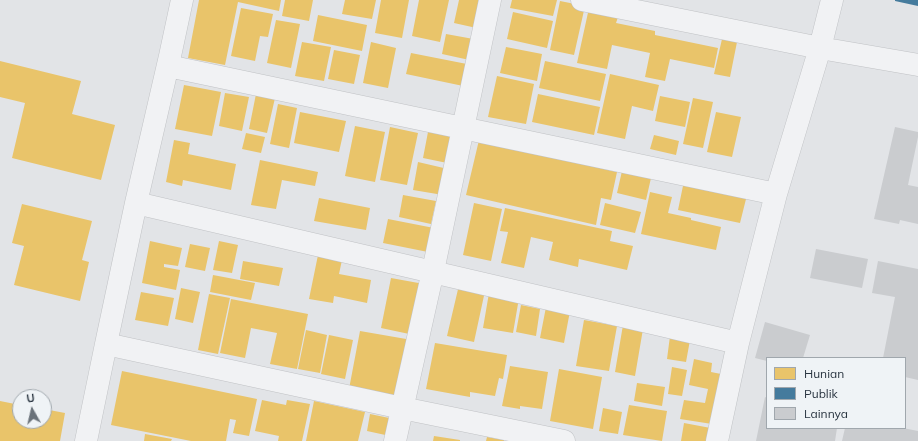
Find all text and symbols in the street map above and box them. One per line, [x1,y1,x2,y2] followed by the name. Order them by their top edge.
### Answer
[766,357,906,429] legend
[804,366,844,381] text: Hunian
[804,386,838,401] text: Publik
[12,389,52,429] north arrow
[25,391,35,406] text: U
[804,406,848,421] text: Lainnya

